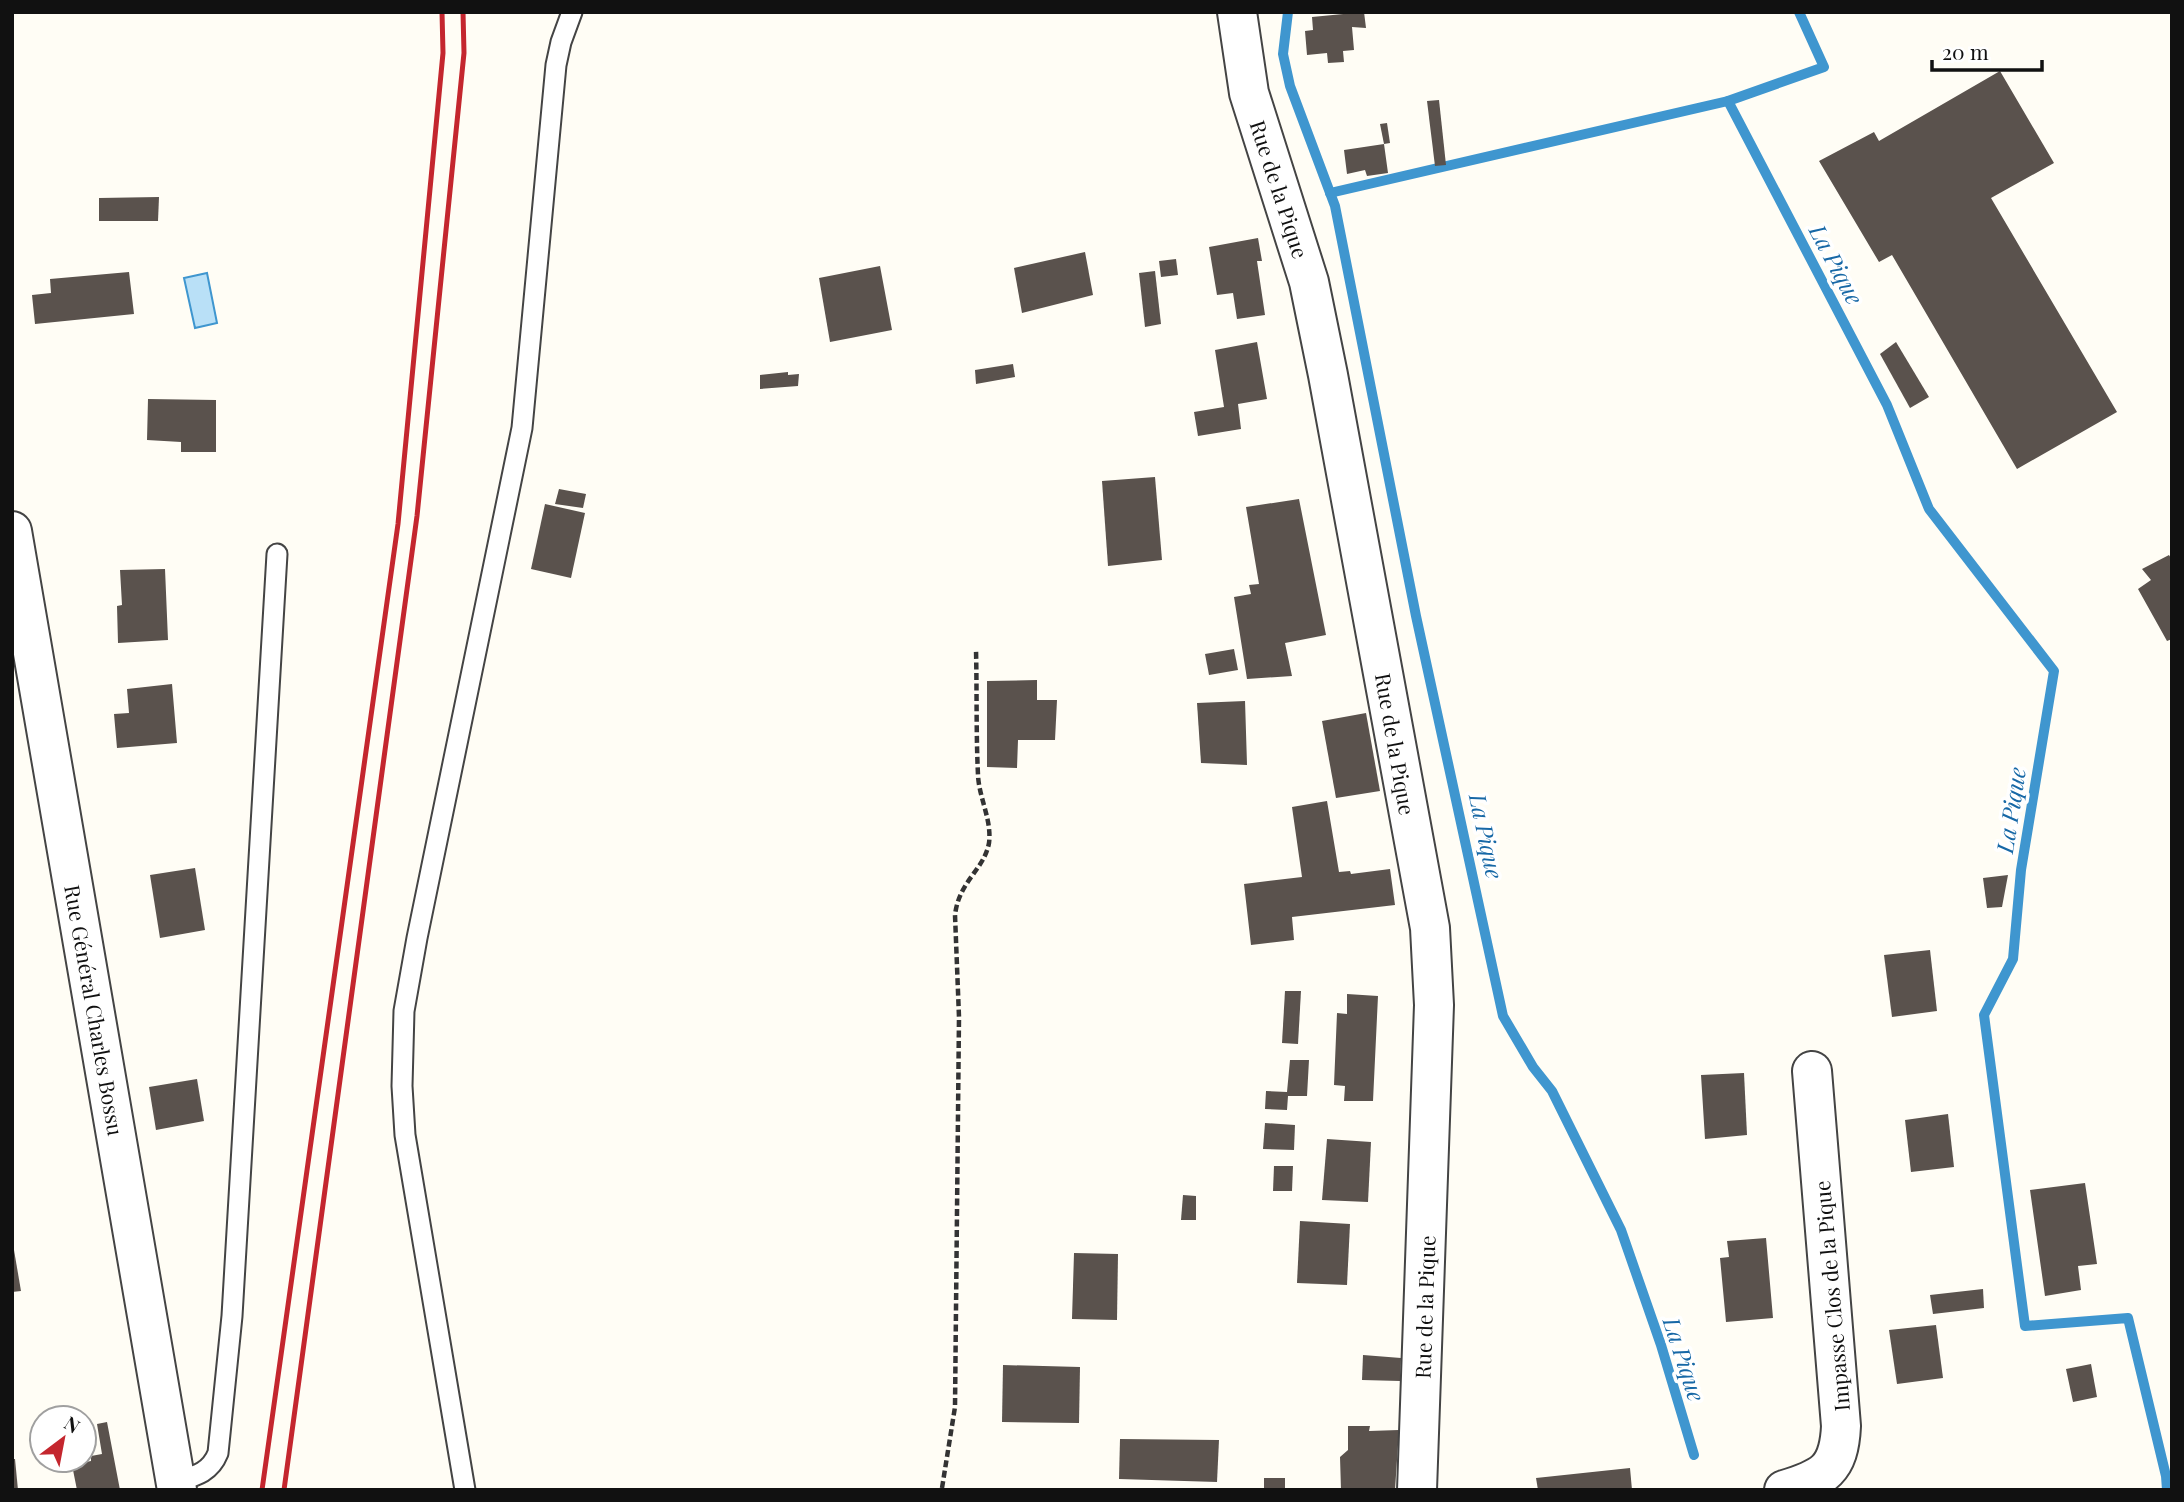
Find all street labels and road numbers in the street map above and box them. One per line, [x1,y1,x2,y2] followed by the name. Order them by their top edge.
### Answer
[1244,116,1316,262] street label: Rue de la Pique
[1370,671,1422,817] street label: Rue de la Pique
[59,882,131,1138] street label: Rue Général Charles Bossu
[1807,1180,1855,1412] street label: Impasse Clos de la Pique
[1408,1235,1440,1379] street label: Rue de la Pique

